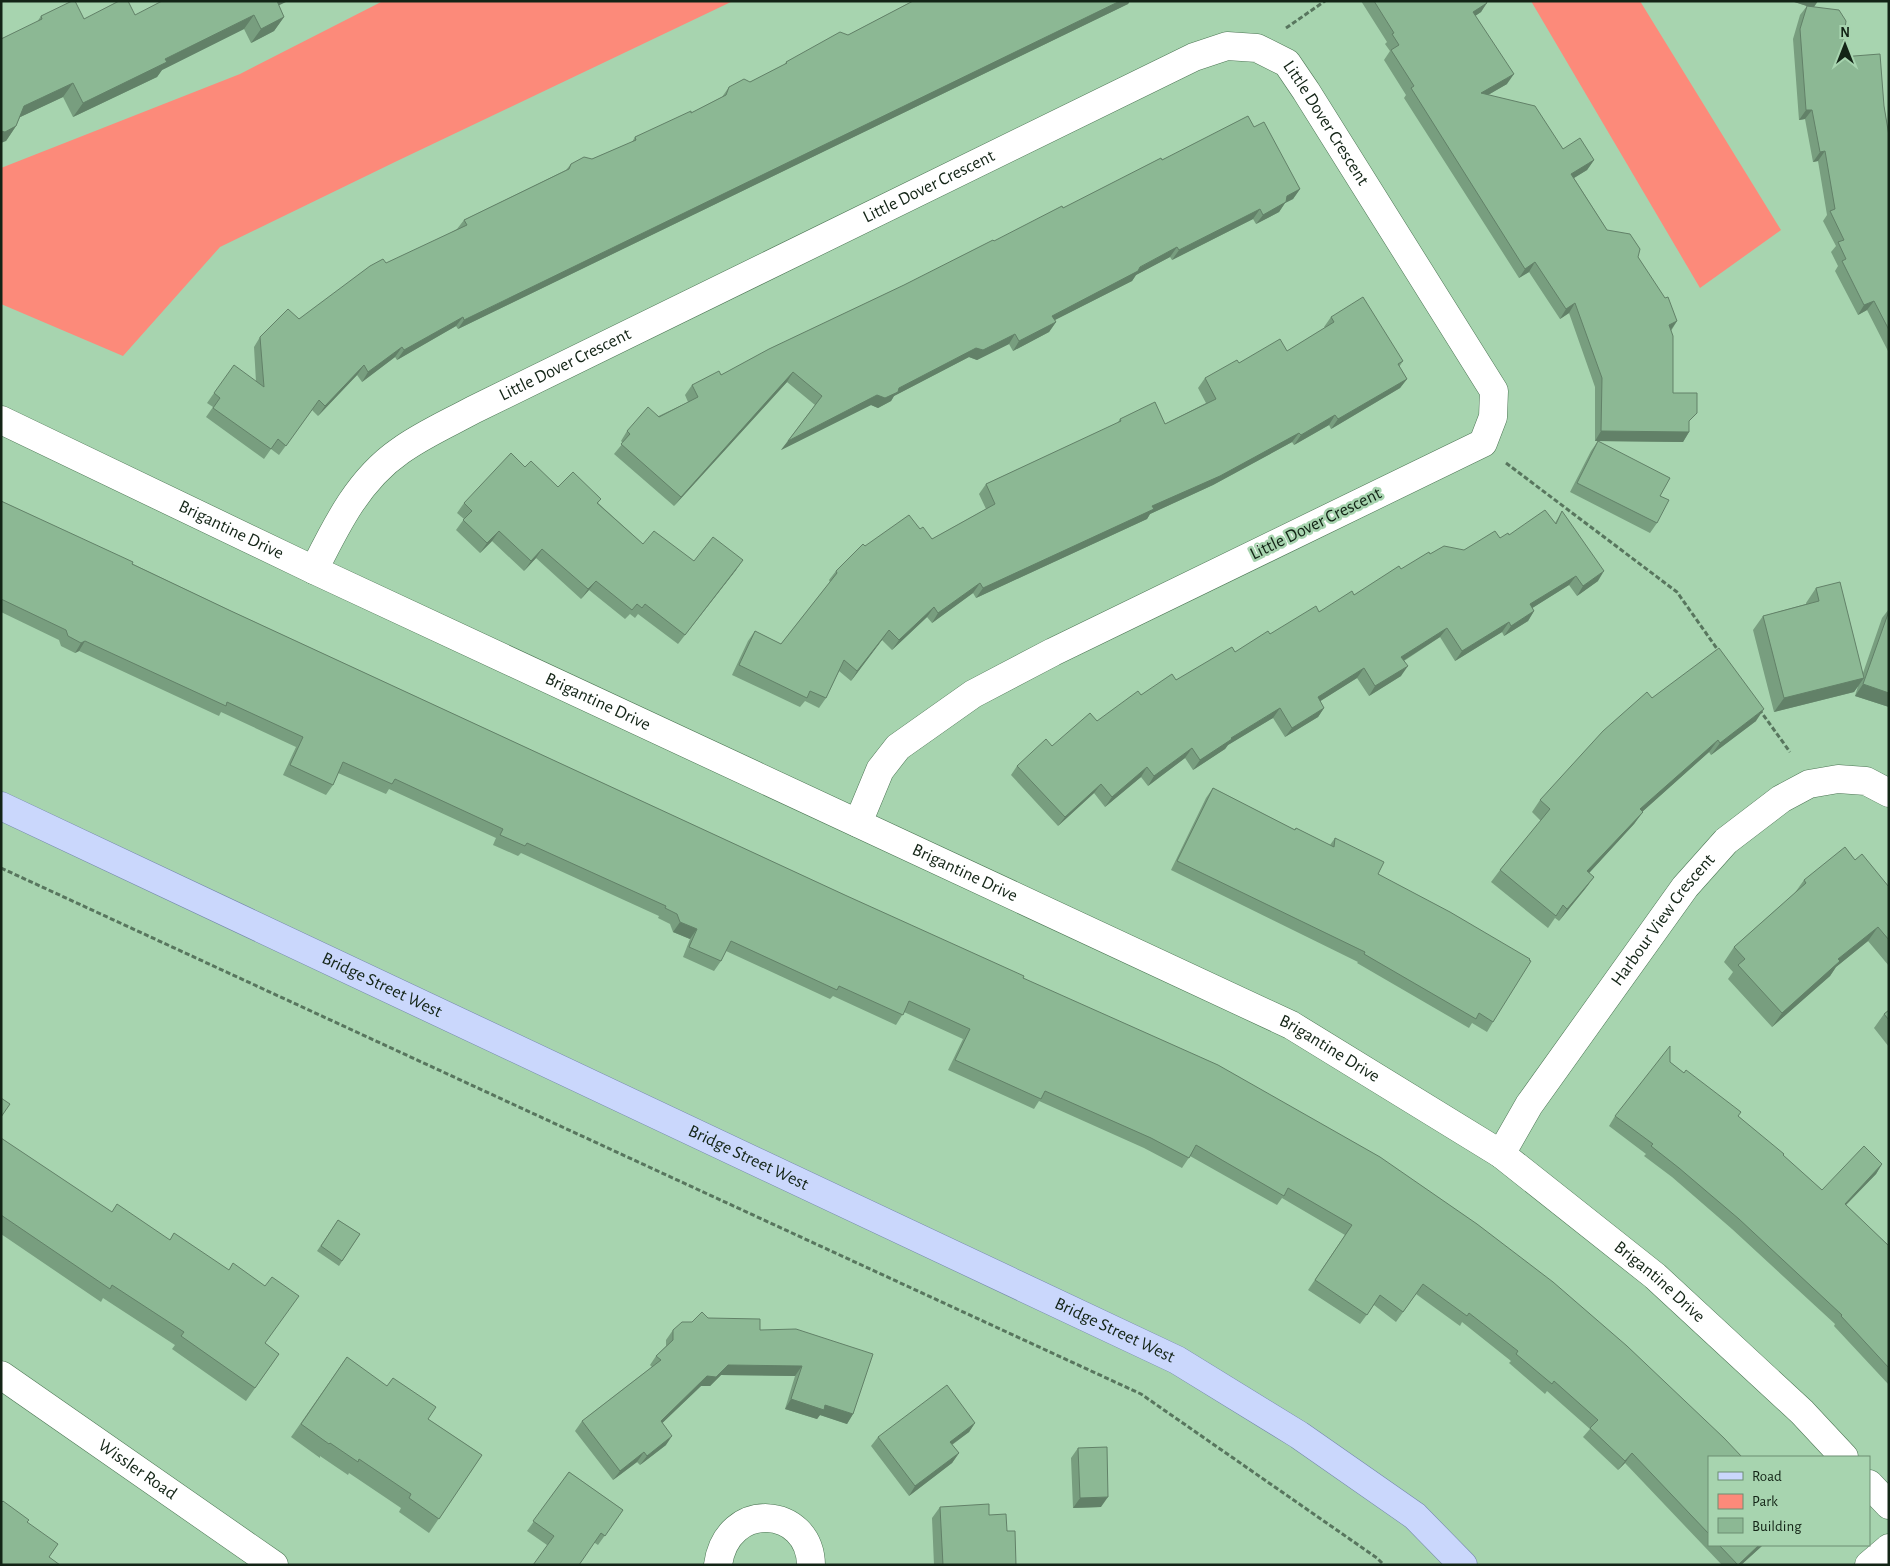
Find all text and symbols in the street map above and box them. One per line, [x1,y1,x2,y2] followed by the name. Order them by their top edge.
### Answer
[1820,20,1870,70] north arrow
[1840,26,1850,40] text: N
[1279,58,1372,189] street label: Little Dover Crescent
[860,147,998,226] street label: Little Dover Crescent
[497,325,634,405] street label: Little Dover Crescent
[1247,484,1385,564] street label: Little Dover Crescent
[176,497,286,563] street label: Brigantine Drive
[542,670,653,734] street label: Brigantine Drive
[909,841,1020,905] street label: Brigantine Drive
[1608,851,1719,989] street label: Harbour View Crescent
[319,949,445,1021] street label: Bridge Street West
[1277,1012,1383,1086] street label: Brigantine Drive
[685,1122,811,1194] street label: Bridge Street West
[1610,1238,1708,1326] street label: Brigantine Drive
[1052,1295,1178,1367] street label: Bridge Street West
[95,1436,180,1503] street label: Wissler Road
[1708,1456,1870,1546] legend
[1752,1469,1782,1484] text: Road
[1752,1494,1778,1509] text: Park
[1752,1519,1802,1534] text: Building

